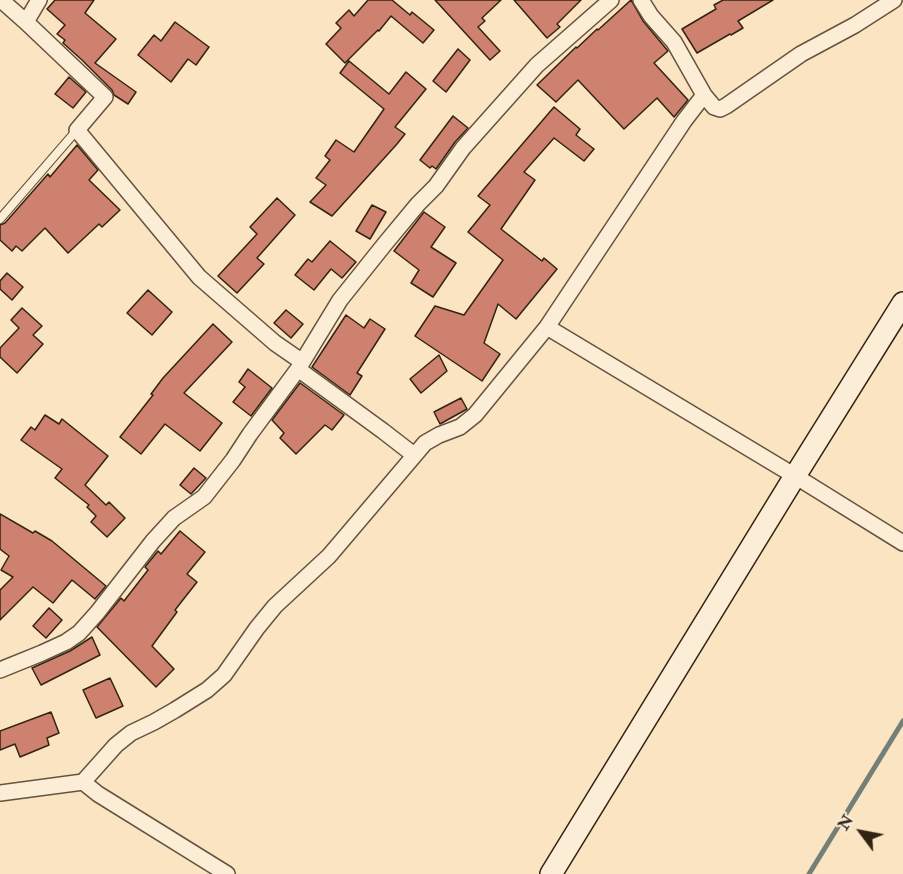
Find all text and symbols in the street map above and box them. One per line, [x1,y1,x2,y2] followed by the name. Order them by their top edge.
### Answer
[831,802,891,862] north arrow
[833,811,858,834] text: N

